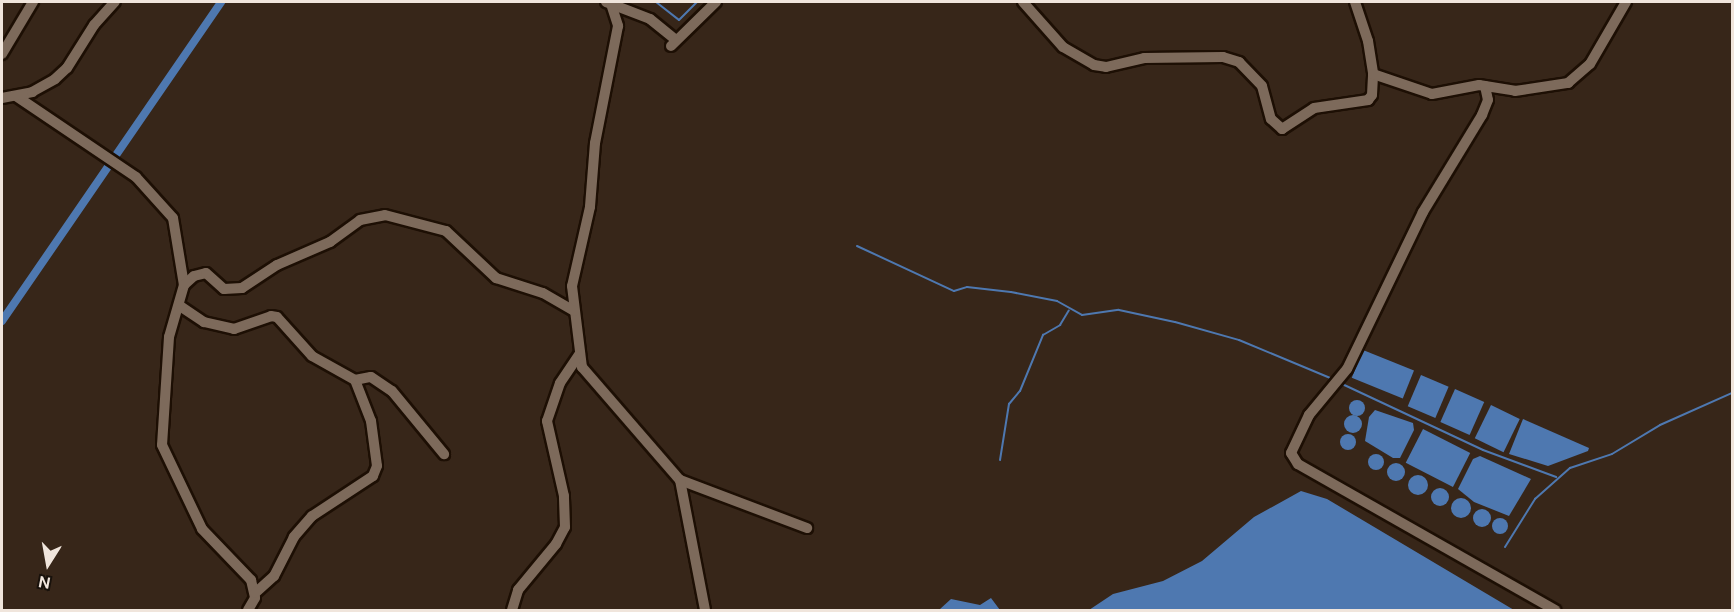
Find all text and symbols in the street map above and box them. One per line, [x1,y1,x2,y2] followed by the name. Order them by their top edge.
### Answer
[18,534,78,594] north arrow
[37,571,52,594] text: N

